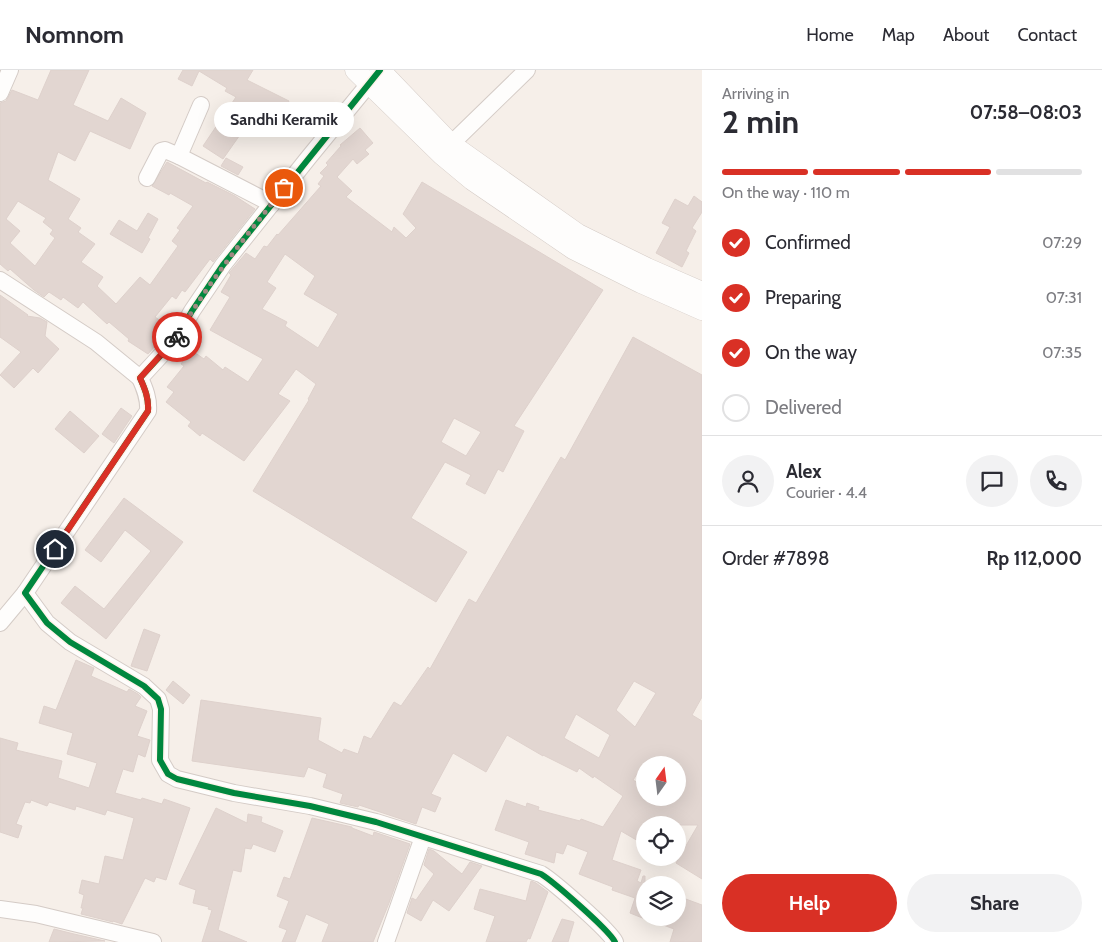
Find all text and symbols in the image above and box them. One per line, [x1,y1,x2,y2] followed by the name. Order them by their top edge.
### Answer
[25,20,124,49] text: Nomnom
[806,24,854,46] text: Home
[882,24,915,46] text: Map
[943,24,989,46] text: About
[1017,24,1077,46] text: Contact
[722,84,789,103] text: Arriving in
[970,101,1082,124] text: 07:58–08:03
[722,102,799,141] text: 2 min
[214,103,354,138] callout: Sandhi Keramik
[230,110,338,129] text: Sandhi Keramik
[263,167,305,209] pin
[270,174,298,202] icon: bag
[722,183,850,202] text: On the way · 110 m
[722,229,750,257] icon: check
[765,231,851,254] text: Confirmed
[1042,233,1082,252] text: 07:29
[722,284,750,312] icon: check
[765,286,841,309] text: Preparing
[1046,288,1082,307] text: 07:31
[152,312,202,362] courier
[163,323,191,351] icon: bike
[722,339,750,367] icon: check
[765,341,857,364] text: On the way
[1042,343,1082,362] text: 07:35
[765,396,842,419] text: Delivered
[722,455,774,507] button: person
[966,455,1018,507] button: chat
[1030,455,1082,507] button: phone
[786,460,822,483] text: Alex
[786,483,867,502] text: Courier · 4.4
[34,528,76,570] pin
[41,535,69,563] icon: home
[722,547,830,570] text: Order #7898
[987,547,1082,570] text: Rp 112,000
[636,756,686,806] north arrow
[636,756,686,926] map controls
[636,816,686,866] button: locate
[722,874,897,932] button: Help
[907,874,1082,932] button: Share
[636,876,686,926] button: layers

